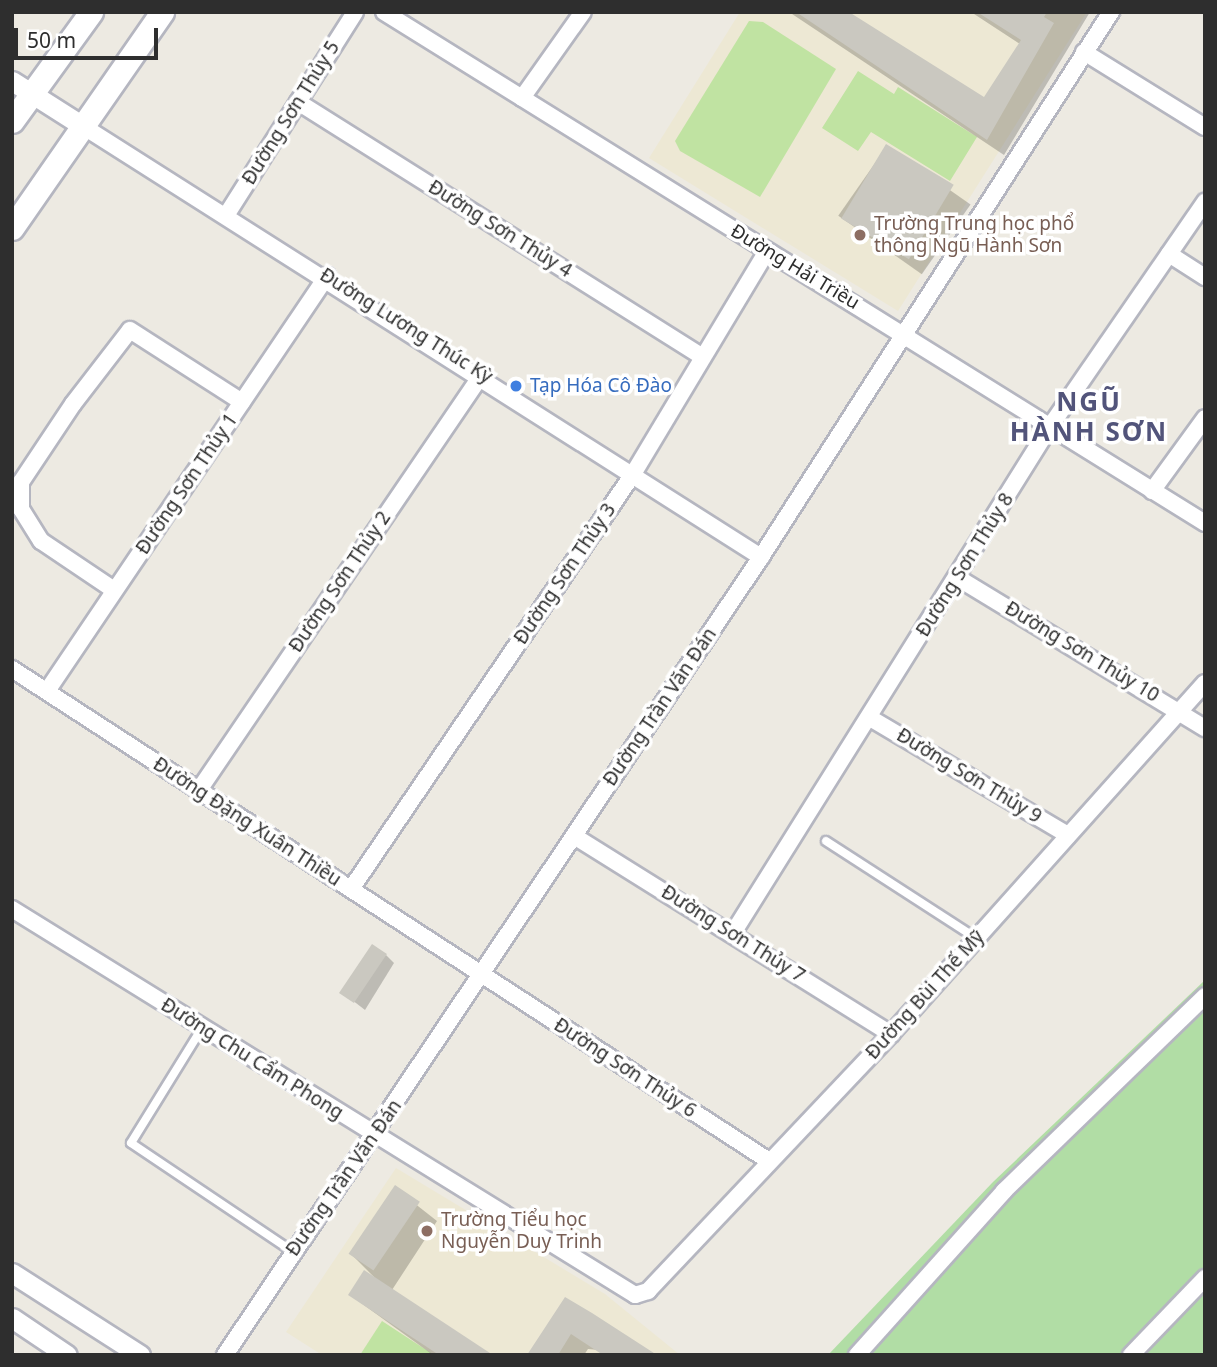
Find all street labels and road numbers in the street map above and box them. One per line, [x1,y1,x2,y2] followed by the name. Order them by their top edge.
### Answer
[238,37,344,189] street label: Đường Sơn Thủy 5
[424,176,576,282] street label: Đường Sơn Thủy 4
[726,220,864,314] street label: Đường Hải Triều
[316,264,496,388] street label: Đường Lương Thúc Kỳ
[131,409,243,559] street label: Đường Sơn Thủy 1
[912,489,1018,641] street label: Đường Sơn Thủy 8
[509,499,621,649] street label: Đường Sơn Thủy 3
[284,507,396,657] street label: Đường Sơn Thủy 2
[1001,597,1163,707] street label: Đường Sơn Thủy 10
[599,624,721,790] street label: Đường Trần Văn Đán
[892,724,1046,828] street label: Đường Sơn Thủy 9
[149,753,345,891] street label: Đường Đặng Xuân Thiều
[657,881,809,987] street label: Đường Sơn Thủy 7
[861,926,989,1064] street label: Đường Bùi Thế Mỹ
[157,994,347,1124] street label: Đường Chu Cẩm Phong
[550,1013,700,1123] street label: Đường Sơn Thủy 6
[281,1095,407,1261] street label: Đường Trần Văn Đán

